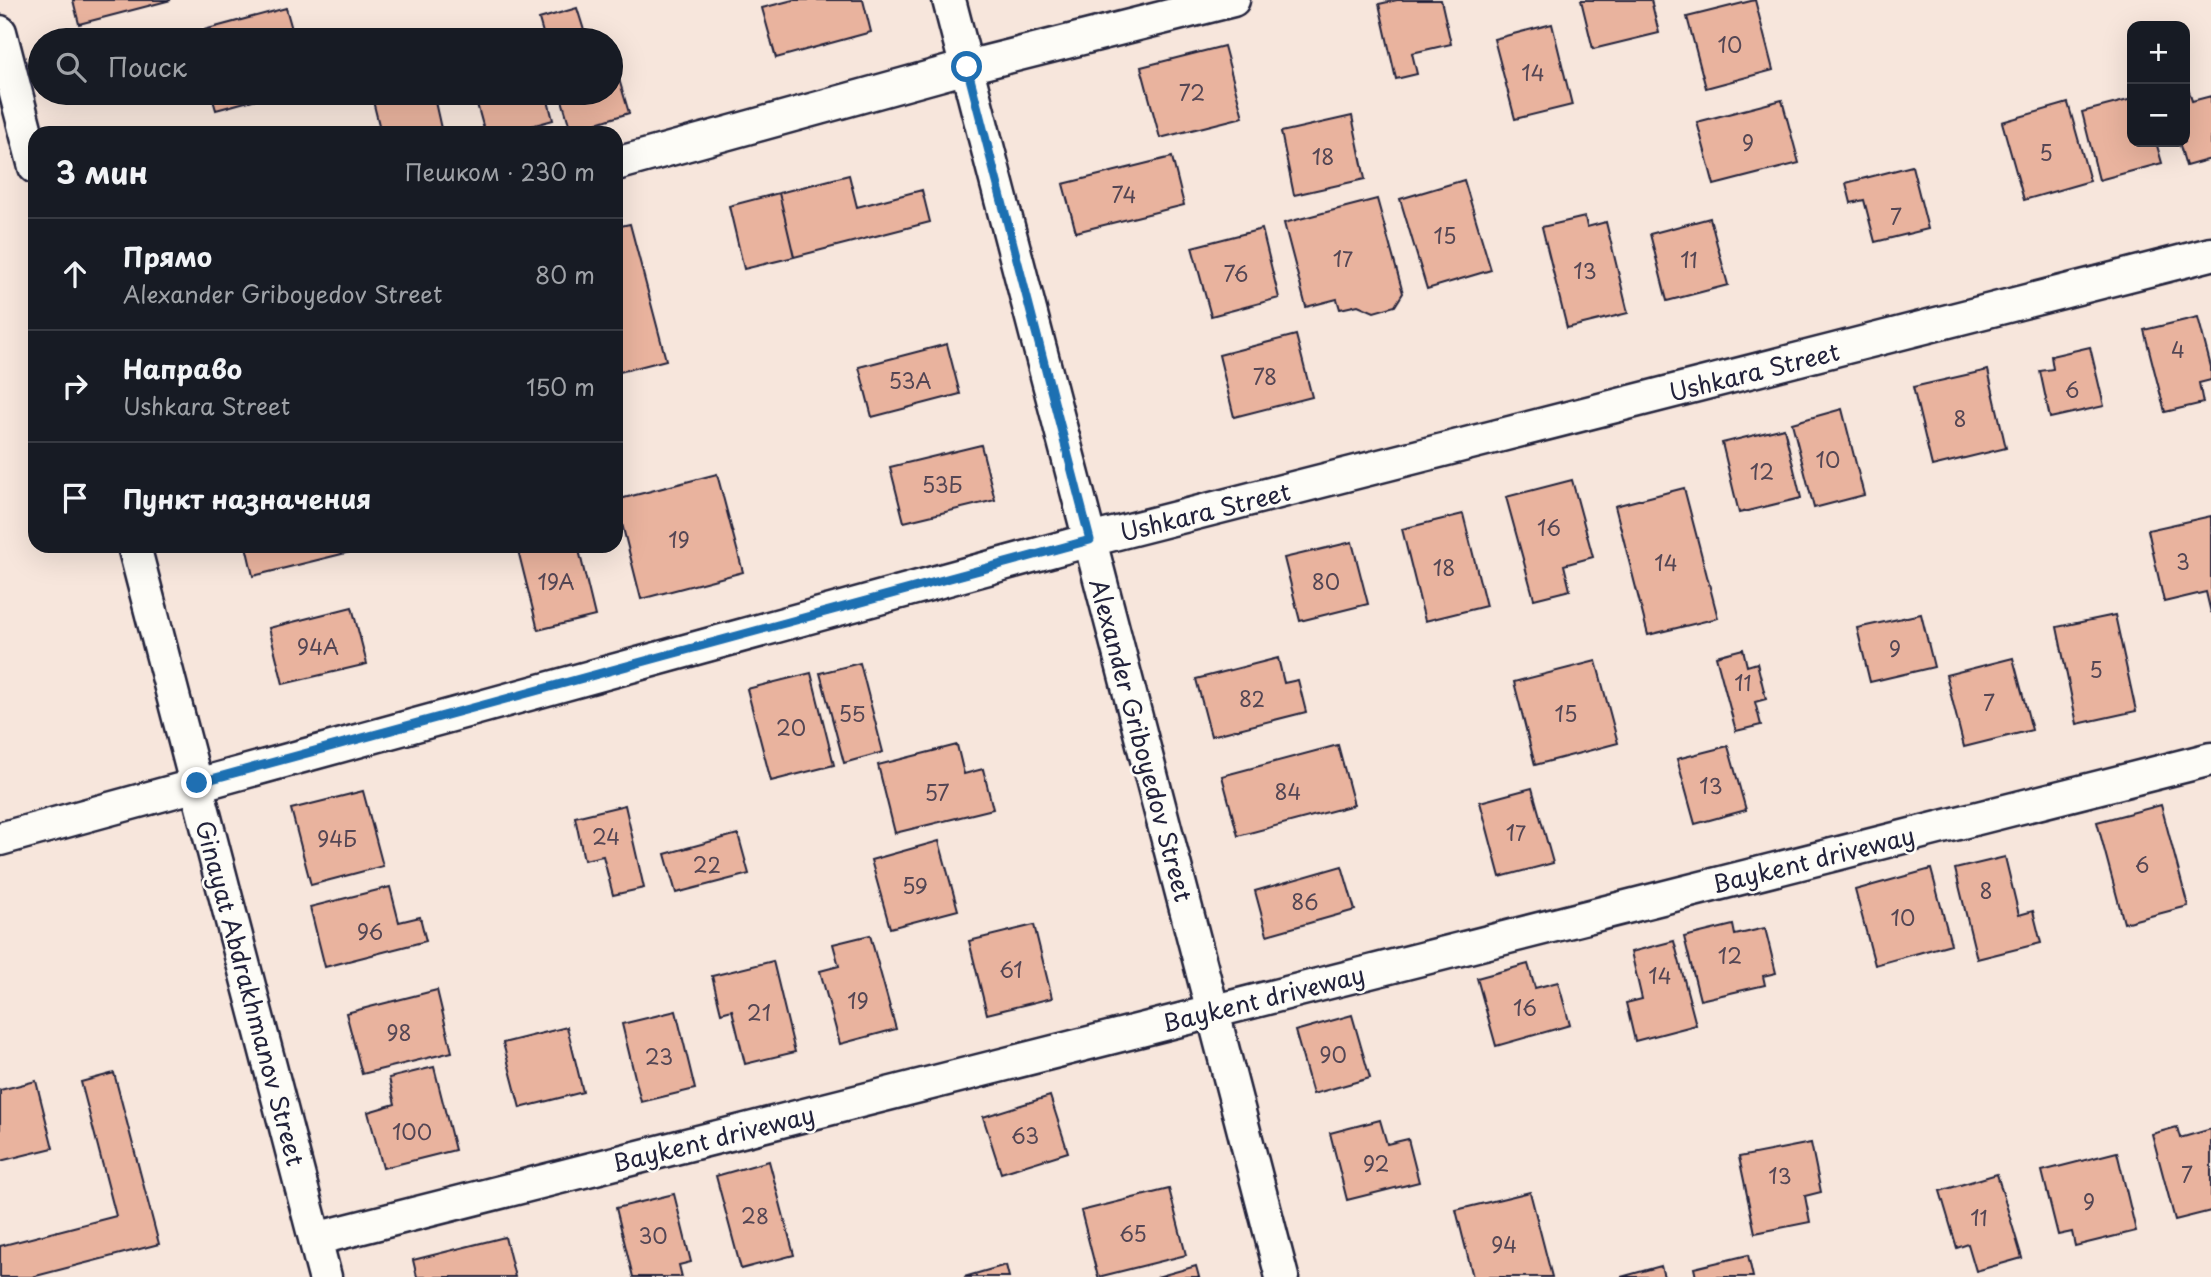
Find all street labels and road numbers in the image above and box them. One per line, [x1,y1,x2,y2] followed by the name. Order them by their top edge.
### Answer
[1665,332,1843,410] street label: Ushkara Street
[1116,472,1294,550] street label: Ushkara Street
[1081,574,1203,906] street label: Alexander Griboyedov Street
[188,816,315,1170] street label: Ginayat Abdrakhmanov Street
[1708,816,1918,902] street label: Baykent driveway
[1158,955,1368,1041] street label: Baykent driveway
[608,1095,818,1181] street label: Baykent driveway

